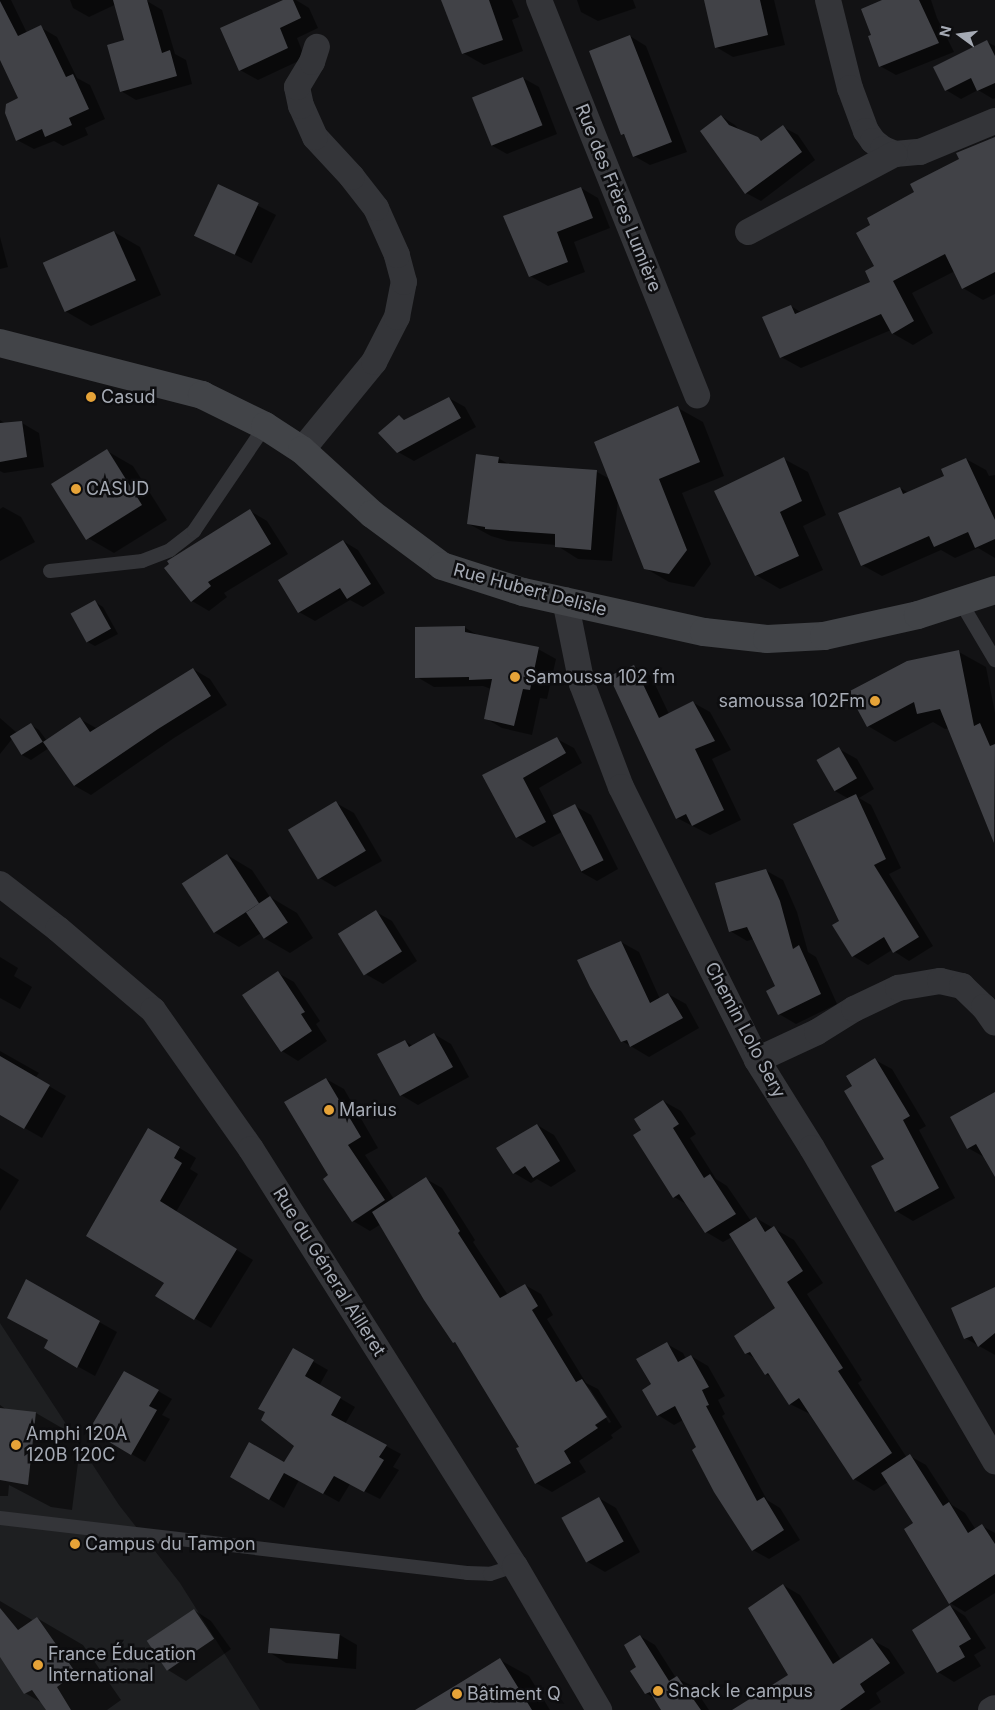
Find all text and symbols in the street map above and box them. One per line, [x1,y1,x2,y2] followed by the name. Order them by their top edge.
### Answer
[935,10,985,60] north arrow
[935,24,954,38] text: N
[570,101,666,295] street label: Rue des Frères Lumière
[101,386,155,408] place label: Casud
[85,391,97,403] marker: Casud
[86,478,149,500] place label: CASUD
[70,483,82,495] marker: CASUD
[451,559,609,621] street label: Rue Hubert Delisle
[525,666,675,688] place label: Samoussa 102 fm
[509,671,521,683] marker: Samoussa 102 fm
[718,690,865,712] place label: samoussa 102Fm
[869,695,881,707] marker: samoussa 102Fm
[700,958,790,1102] street label: Chemin Lolo Sery
[339,1099,397,1121] place label: Marius
[323,1104,335,1116] marker: Marius
[268,1184,390,1360] street label: Rue du Géneral Ailleret
[26,1424,127,1466] place label: Amphi 120A 120B 120C
[10,1439,22,1451] marker: Amphi 120A 120B 120C
[85,1533,256,1555] place label: Campus du Tampon
[69,1538,81,1550] marker: Campus du Tampon
[48,1644,196,1686] place label: France Éducation International
[32,1659,44,1671] marker: France Éducation International
[668,1680,813,1702] place label: Snack le campus
[467,1683,561,1705] place label: Bâtiment Q
[652,1685,664,1697] marker: Snack le campus
[451,1688,463,1700] marker: Bâtiment Q

